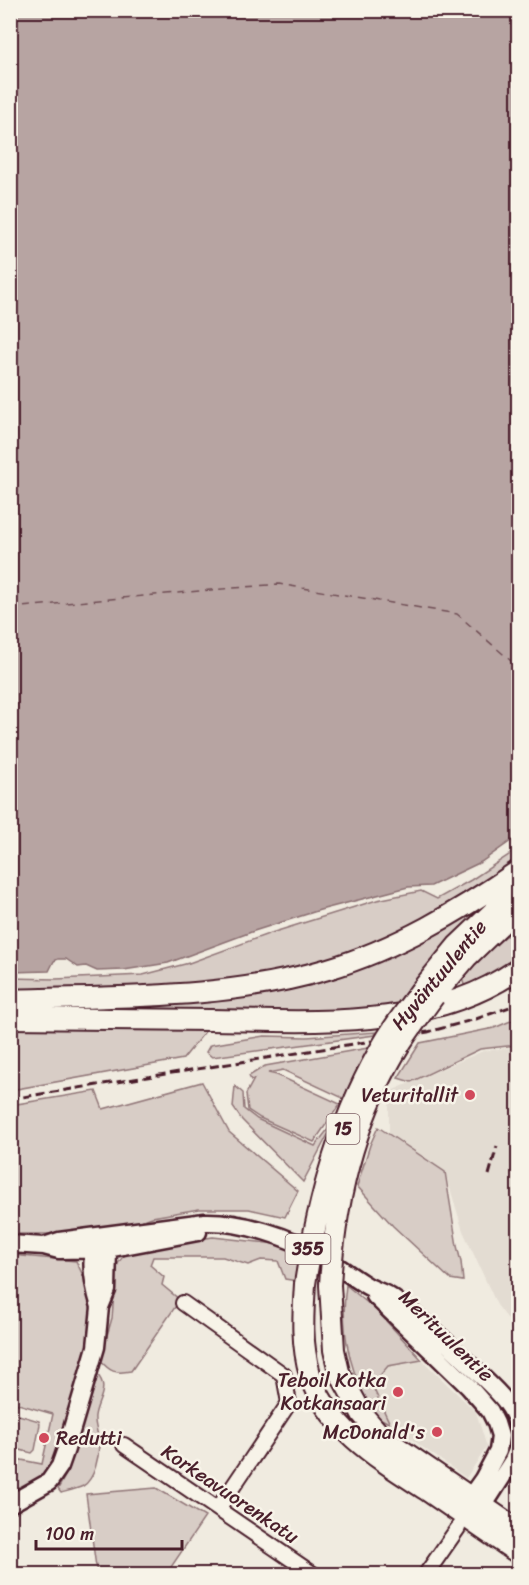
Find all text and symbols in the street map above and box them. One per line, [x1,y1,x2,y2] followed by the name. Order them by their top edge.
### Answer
[382,912,496,1038] street label: Hyväntuulentie
[361,1078,459,1113] place label: Veturitallit
[463,1088,477,1102] marker: Veturitallit
[326,1114,360,1144] road number: 15
[286,1234,330,1264] road number: 355
[390,1281,502,1391] street label: Merituulentie
[278,1363,387,1421] place label: Teboil Kotka Kotkansaari
[391,1385,405,1399] marker: Teboil Kotka Kotkansaari
[323,1415,426,1450] place label: McDonald's
[56,1421,122,1456] place label: Redutti
[430,1425,444,1439] marker: McDonald's
[37,1431,51,1445] marker: Redutti
[154,1435,306,1554] street label: Korkeavuorenkatu
[36,1513,182,1551] scale bar
[45,1518,94,1550] text: 100 m

